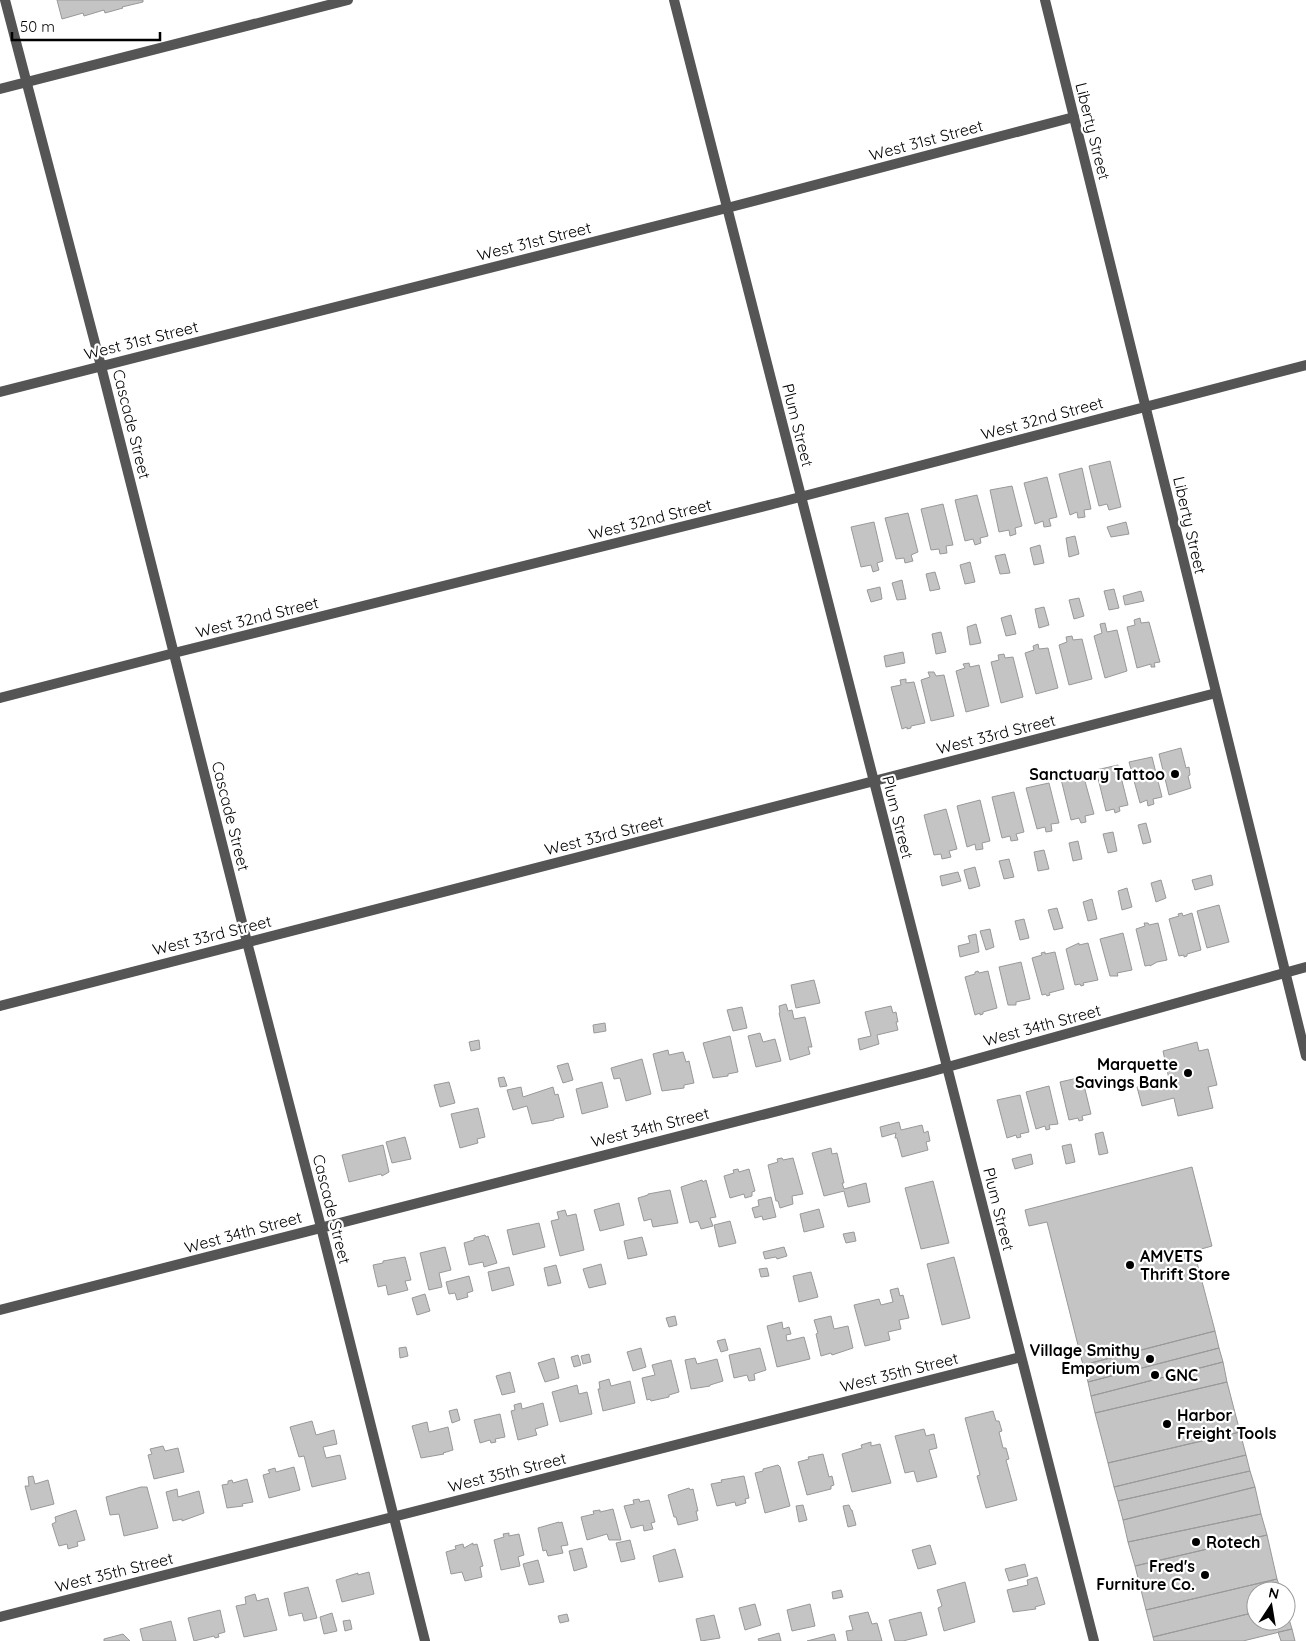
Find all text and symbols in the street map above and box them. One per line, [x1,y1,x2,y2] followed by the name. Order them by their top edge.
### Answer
[12,10,160,42] scale bar
[20,17,55,36] text: 50 m
[1071,80,1115,182] street label: Liberty Street
[867,115,985,165] street label: West 31st Street
[475,217,593,265] street label: West 31st Street
[82,316,200,364] street label: West 31st Street
[109,367,155,481] street label: Cascade Street
[778,381,818,469] street label: Plum Street
[979,392,1105,444] street label: West 32nd Street
[1169,474,1211,576] street label: Liberty Street
[587,494,713,544] street label: West 32nd Street
[194,592,320,642] street label: West 32nd Street
[934,710,1058,758] street label: West 33rd Street
[208,759,254,873] street label: Cascade Street
[1029,764,1165,784] place label: Sanctuary Tattoo
[1169,768,1181,780] marker: Sanctuary Tattoo
[878,773,918,861] street label: Plum Street
[542,811,666,859] street label: West 33rd Street
[150,911,274,959] street label: West 33rd Street
[981,1000,1103,1050] street label: West 34th Street
[1075,1054,1178,1092] place label: Marquette Savings Bank
[1182,1067,1194,1079] marker: Marquette Savings Bank
[589,1103,711,1151] street label: West 34th Street
[309,1152,355,1266] street label: Cascade Street
[979,1165,1019,1253] street label: Plum Street
[182,1207,304,1257] street label: West 34th Street
[1140,1246,1230,1284] place label: AMVETS Thrift Store
[1124,1259,1136,1271] marker: AMVETS Thrift Store
[1030,1340,1140,1378] place label: Village Smithy Emporium
[838,1348,960,1396] street label: West 35th Street
[1144,1353,1156,1365] marker: Village Smithy Emporium
[1165,1365,1198,1385] place label: GNC
[1149,1369,1161,1381] marker: GNC
[1177,1405,1277,1443] place label: Harbor Freight Tools
[1161,1418,1173,1430] marker: Harbor Freight Tools
[446,1448,568,1496] street label: West 35th Street
[1206,1532,1261,1552] place label: Rotech
[1190,1536,1202,1548] marker: Rotech
[53,1548,175,1596] street label: West 35th Street
[1096,1556,1195,1594] place label: Fred's Furniture Co.
[1199,1569,1211,1581] marker: Fred's Furniture Co.
[1246,1581,1296,1631] north arrow
[1267,1583,1281,1603] text: N

